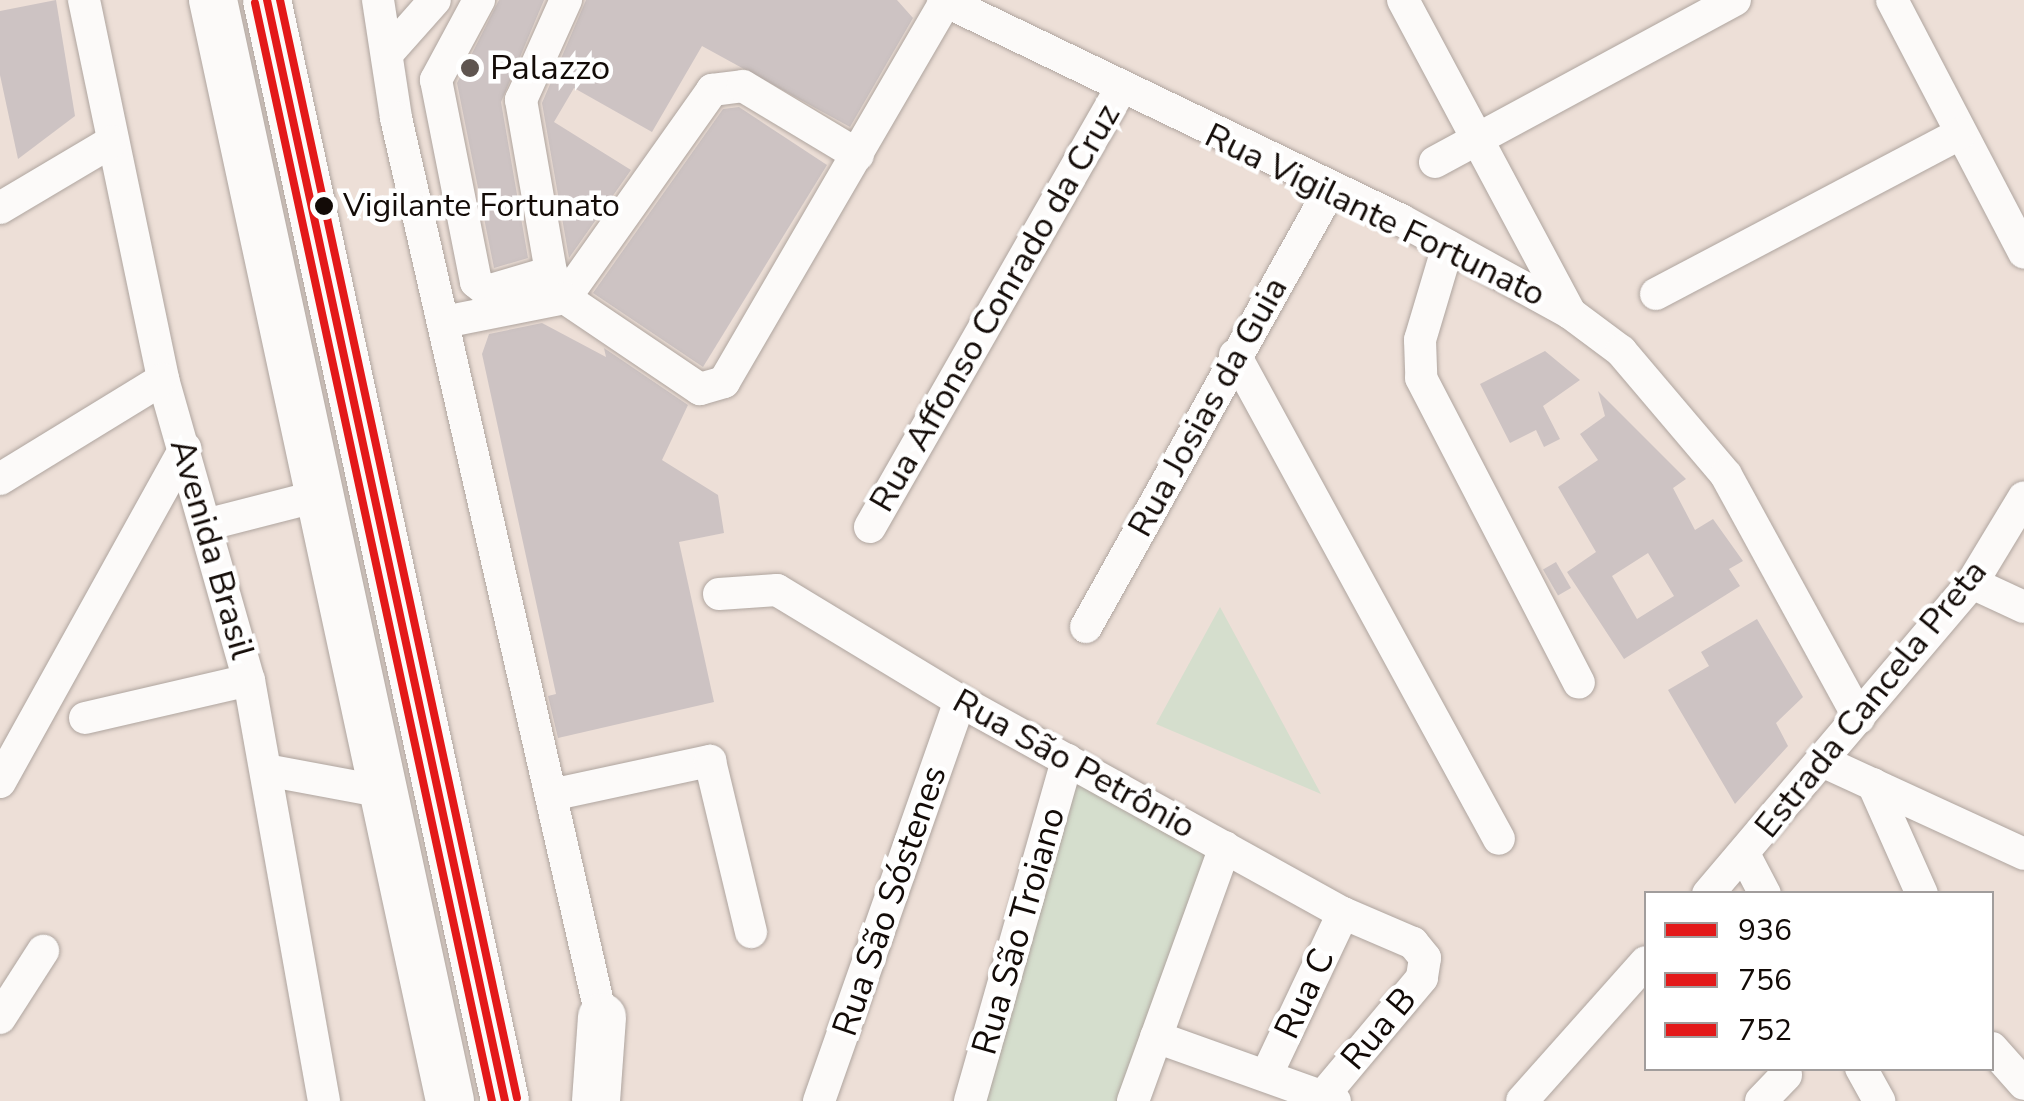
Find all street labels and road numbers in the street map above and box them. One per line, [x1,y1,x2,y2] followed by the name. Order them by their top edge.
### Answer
[861,97,1129,519] street label: Rua Affonso Conrado da Cruz
[1198,114,1552,316] street label: Rua Vigilante Fortunato
[1119,270,1297,544] street label: Rua Josias da Guia
[161,434,263,664] street label: Avenida Brasil
[1746,552,1996,846] street label: Estrada Cancela Preta
[945,680,1203,848] street label: Rua São Petrônio
[824,760,956,1042] street label: Rua São Sóstenes
[964,803,1074,1059] street label: Rua São Troiano
[1266,942,1344,1046] street label: Rua C
[1333,979,1425,1079] street label: Rua B

